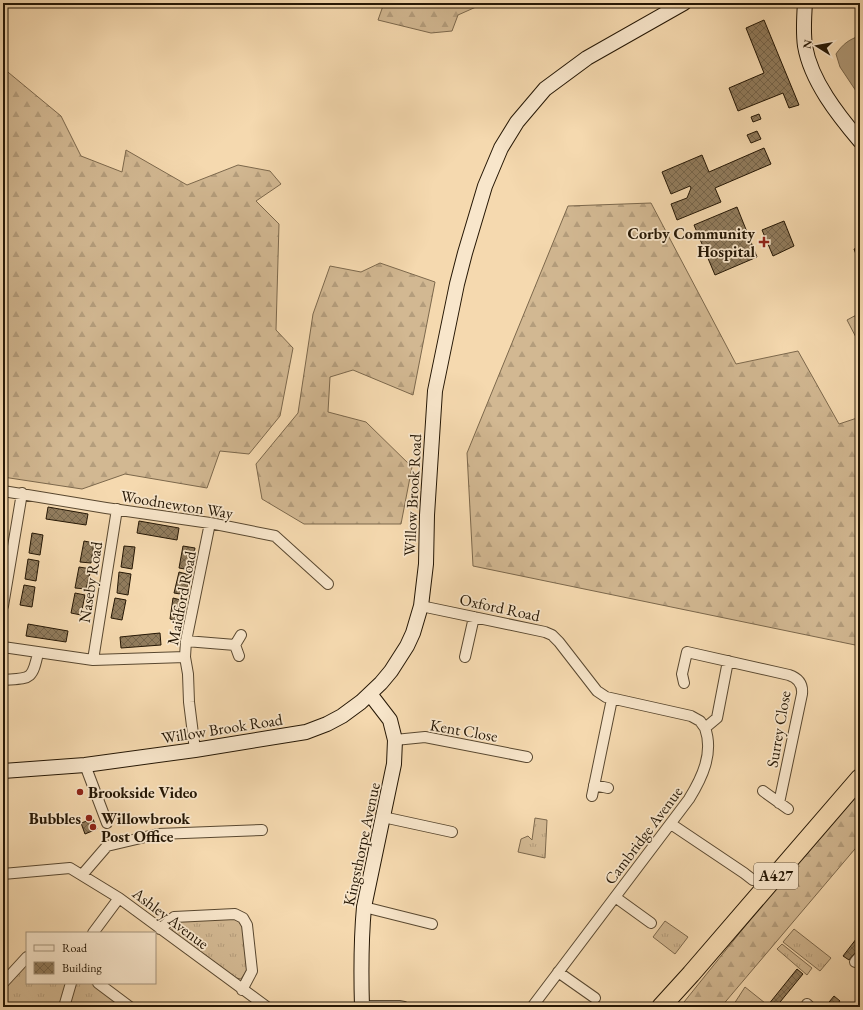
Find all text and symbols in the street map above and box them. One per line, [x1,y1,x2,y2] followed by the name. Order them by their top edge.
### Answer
[797,26,837,66] north arrow
[799,38,815,50] text: N
[628,223,755,262] place label: Corby Community Hospital
[758,236,770,248] marker: Corby Community Hospital
[399,433,426,557] street label: Willow Brook Road
[119,485,236,524] street label: Woodnewton Way
[74,539,107,624] street label: Naseby Road
[162,548,201,647] street label: Maidford Road
[458,589,543,626] street label: Oxford Road
[761,689,796,769] street label: Surrey Close
[160,708,285,748] street label: Willow Brook Road
[428,714,499,747] street label: Kent Close
[338,780,385,908] street label: Kingsthorpe Avenue
[88,782,197,803] place label: Brookside Video
[599,782,687,889] street label: Cambridge Avenue
[75,787,85,797] marker: Brookside Video
[29,808,81,829] place label: Bubbles
[101,808,190,847] place label: Willowbrook Post Office
[84,813,94,823] marker: Bubbles
[88,822,98,832] marker: Willowbrook Post Office
[754,863,798,889] road number: A427
[127,882,213,954] street label: Ashley Avenue
[26,932,156,984] legend
[62,940,88,956] text: Road
[62,960,103,976] text: Building

